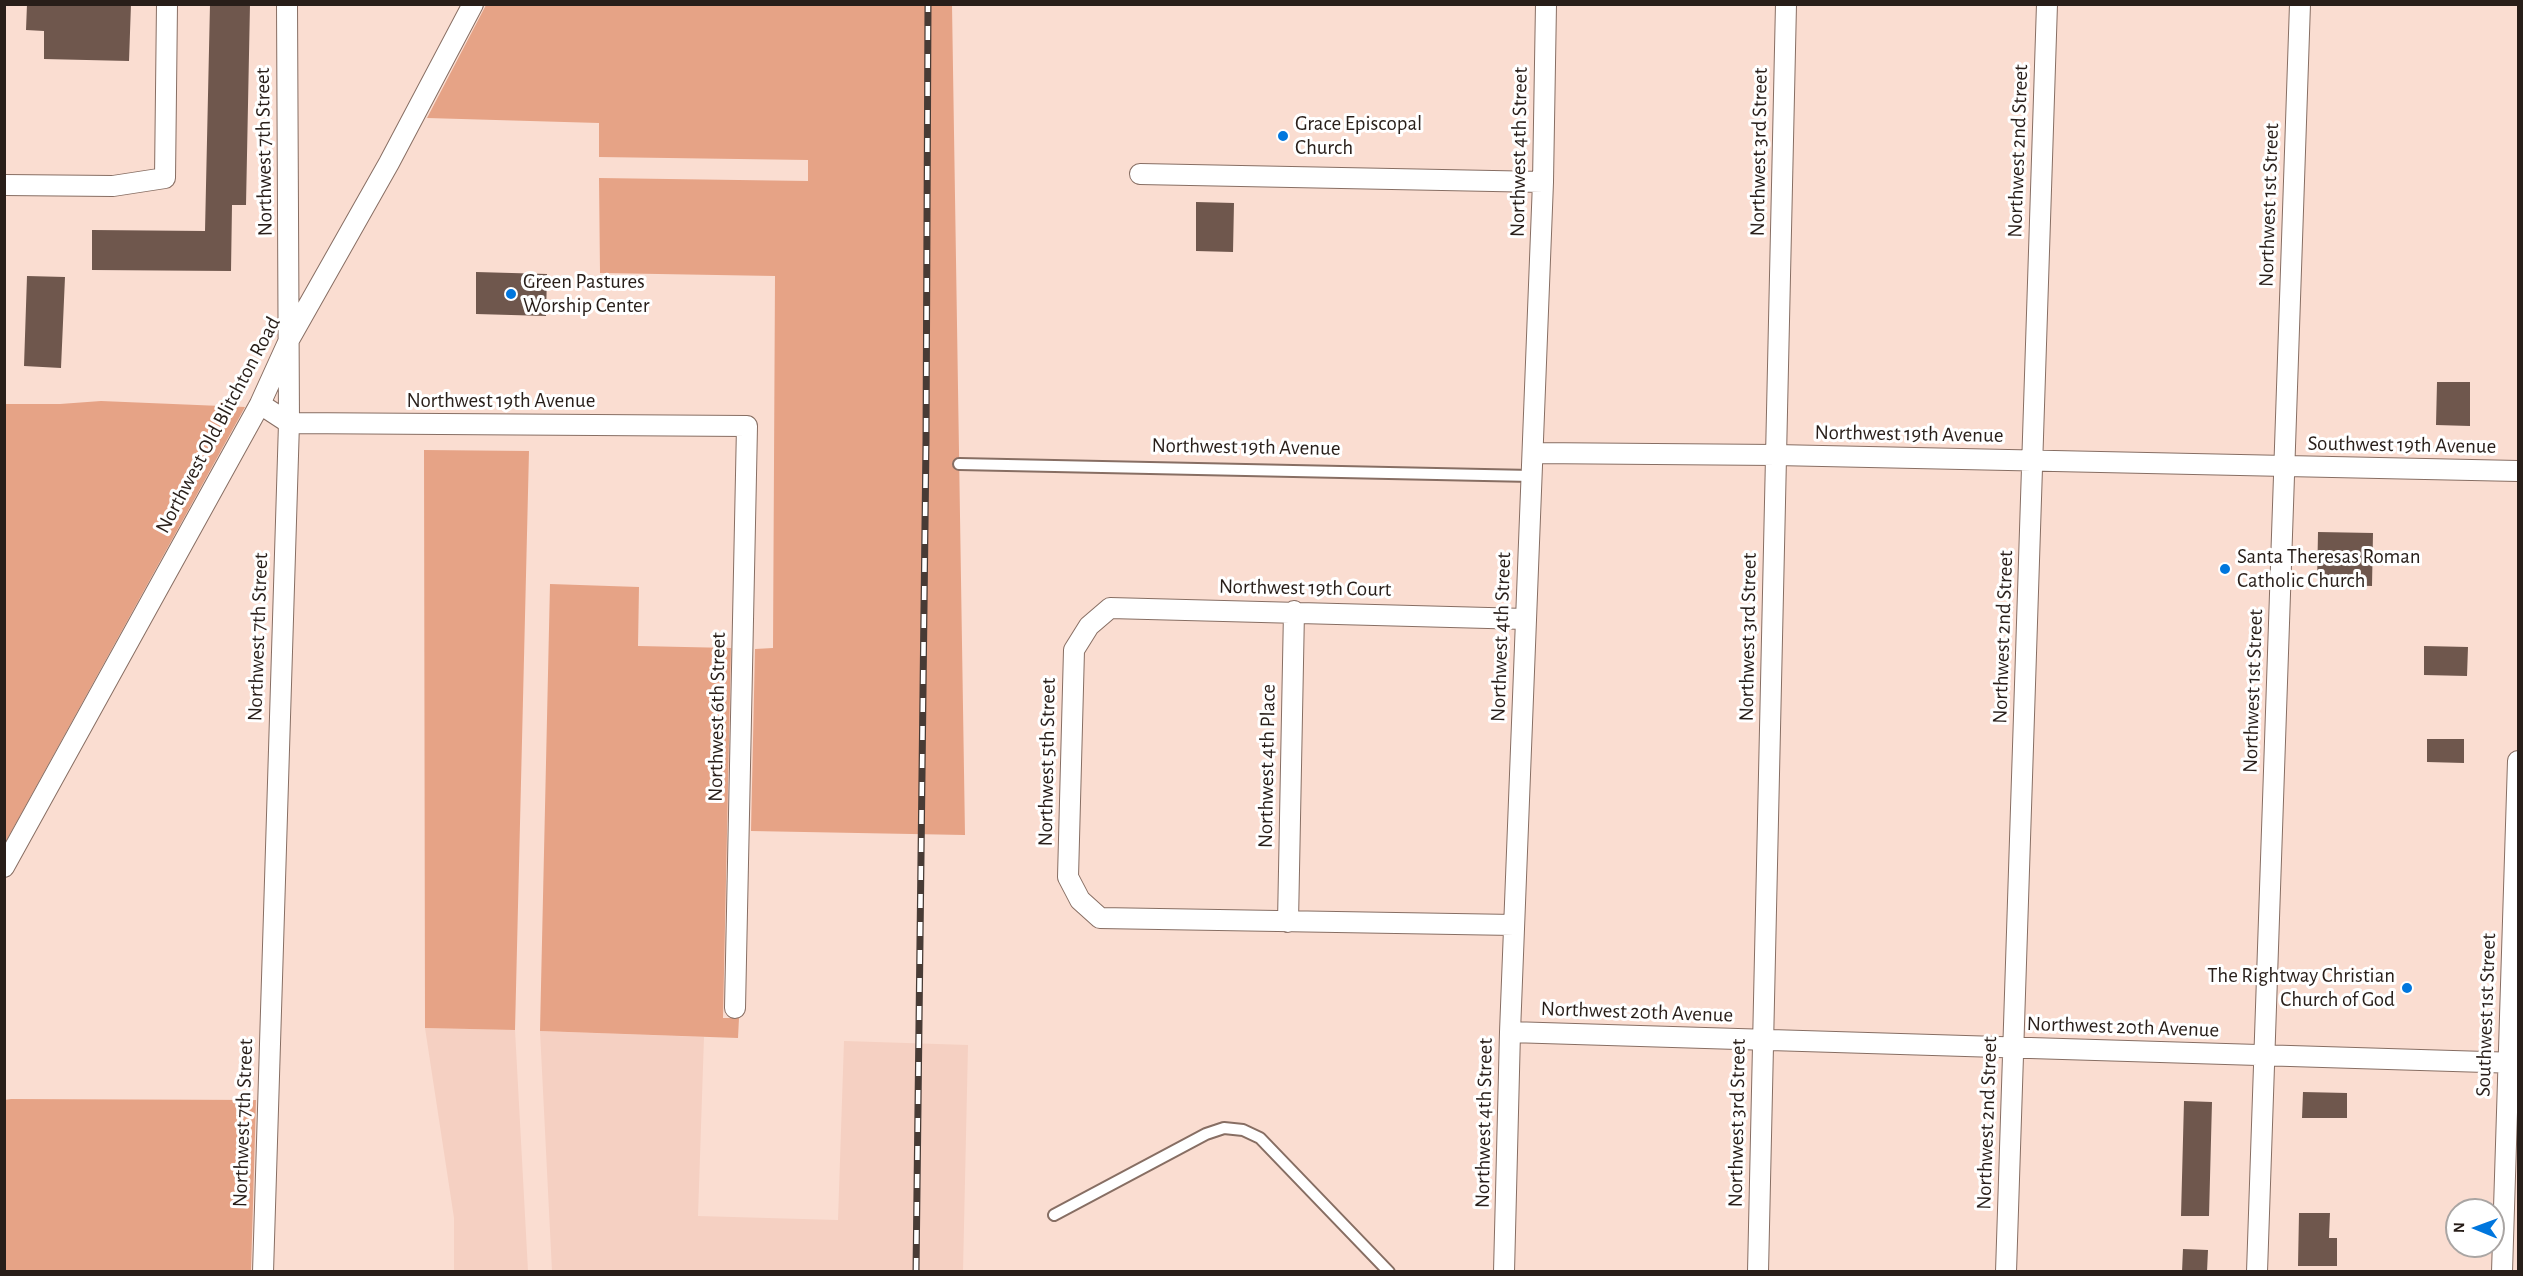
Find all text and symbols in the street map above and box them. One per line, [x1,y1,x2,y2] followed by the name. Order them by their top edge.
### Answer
[2002,64,2034,238] street label: Northwest 2nd Street
[250,67,278,237] street label: Northwest 7th Street
[1505,67,1533,237] street label: Northwest 4th Street
[1745,67,1773,237] street label: Northwest 3rd Street
[1295,111,1422,161] place label: Grace Episcopal Church
[2254,123,2284,287] street label: Northwest 1st Street
[1276,129,1290,143] marker: Grace Episcopal Church
[523,269,650,319] place label: Green Pastures Worship Center
[504,287,518,301] marker: Green Pastures Worship Center
[150,312,286,538] street label: Northwest Old Blitchton Road
[407,388,595,414] street label: Northwest 19th Avenue
[1814,420,2004,448] street label: Northwest 19th Avenue
[2307,431,2497,459] street label: Southwest 19th Avenue
[1151,433,1341,461] street label: Northwest 19th Avenue
[2237,544,2421,594] place label: Santa Theresas Roman Catholic Church
[1987,550,2019,724] street label: Northwest 2nd Street
[242,552,274,722] street label: Northwest 7th Street
[1485,552,1517,722] street label: Northwest 4th Street
[1734,552,1762,722] street label: Northwest 3rd Street
[2218,562,2232,576] marker: Santa Theresas Roman Catholic Church
[1219,574,1391,602] street label: Northwest 19th Court
[2238,609,2268,773] street label: Northwest 1st Street
[703,632,731,802] street label: Northwest 6th Street
[1033,677,1061,847] street label: Northwest 5th Street
[1253,684,1281,848] street label: Northwest 4th Place
[2471,933,2501,1097] street label: Southwest 1st Street
[2207,963,2395,1013] place label: The Rightway Christian Church of God
[2400,981,2414,995] marker: The Rightway Christian Church of God
[1540,996,1734,1028] street label: Northwest 20th Avenue
[2026,1011,2220,1043] street label: Northwest 20th Avenue
[1971,1036,2003,1210] street label: Northwest 2nd Street
[227,1038,259,1208] street label: Northwest 7th Street
[1470,1038,1498,1208] street label: Northwest 4th Street
[1723,1038,1751,1208] street label: Northwest 3rd Street
[2445,1198,2505,1258] north arrow
[2451,1222,2467,1233] text: N

